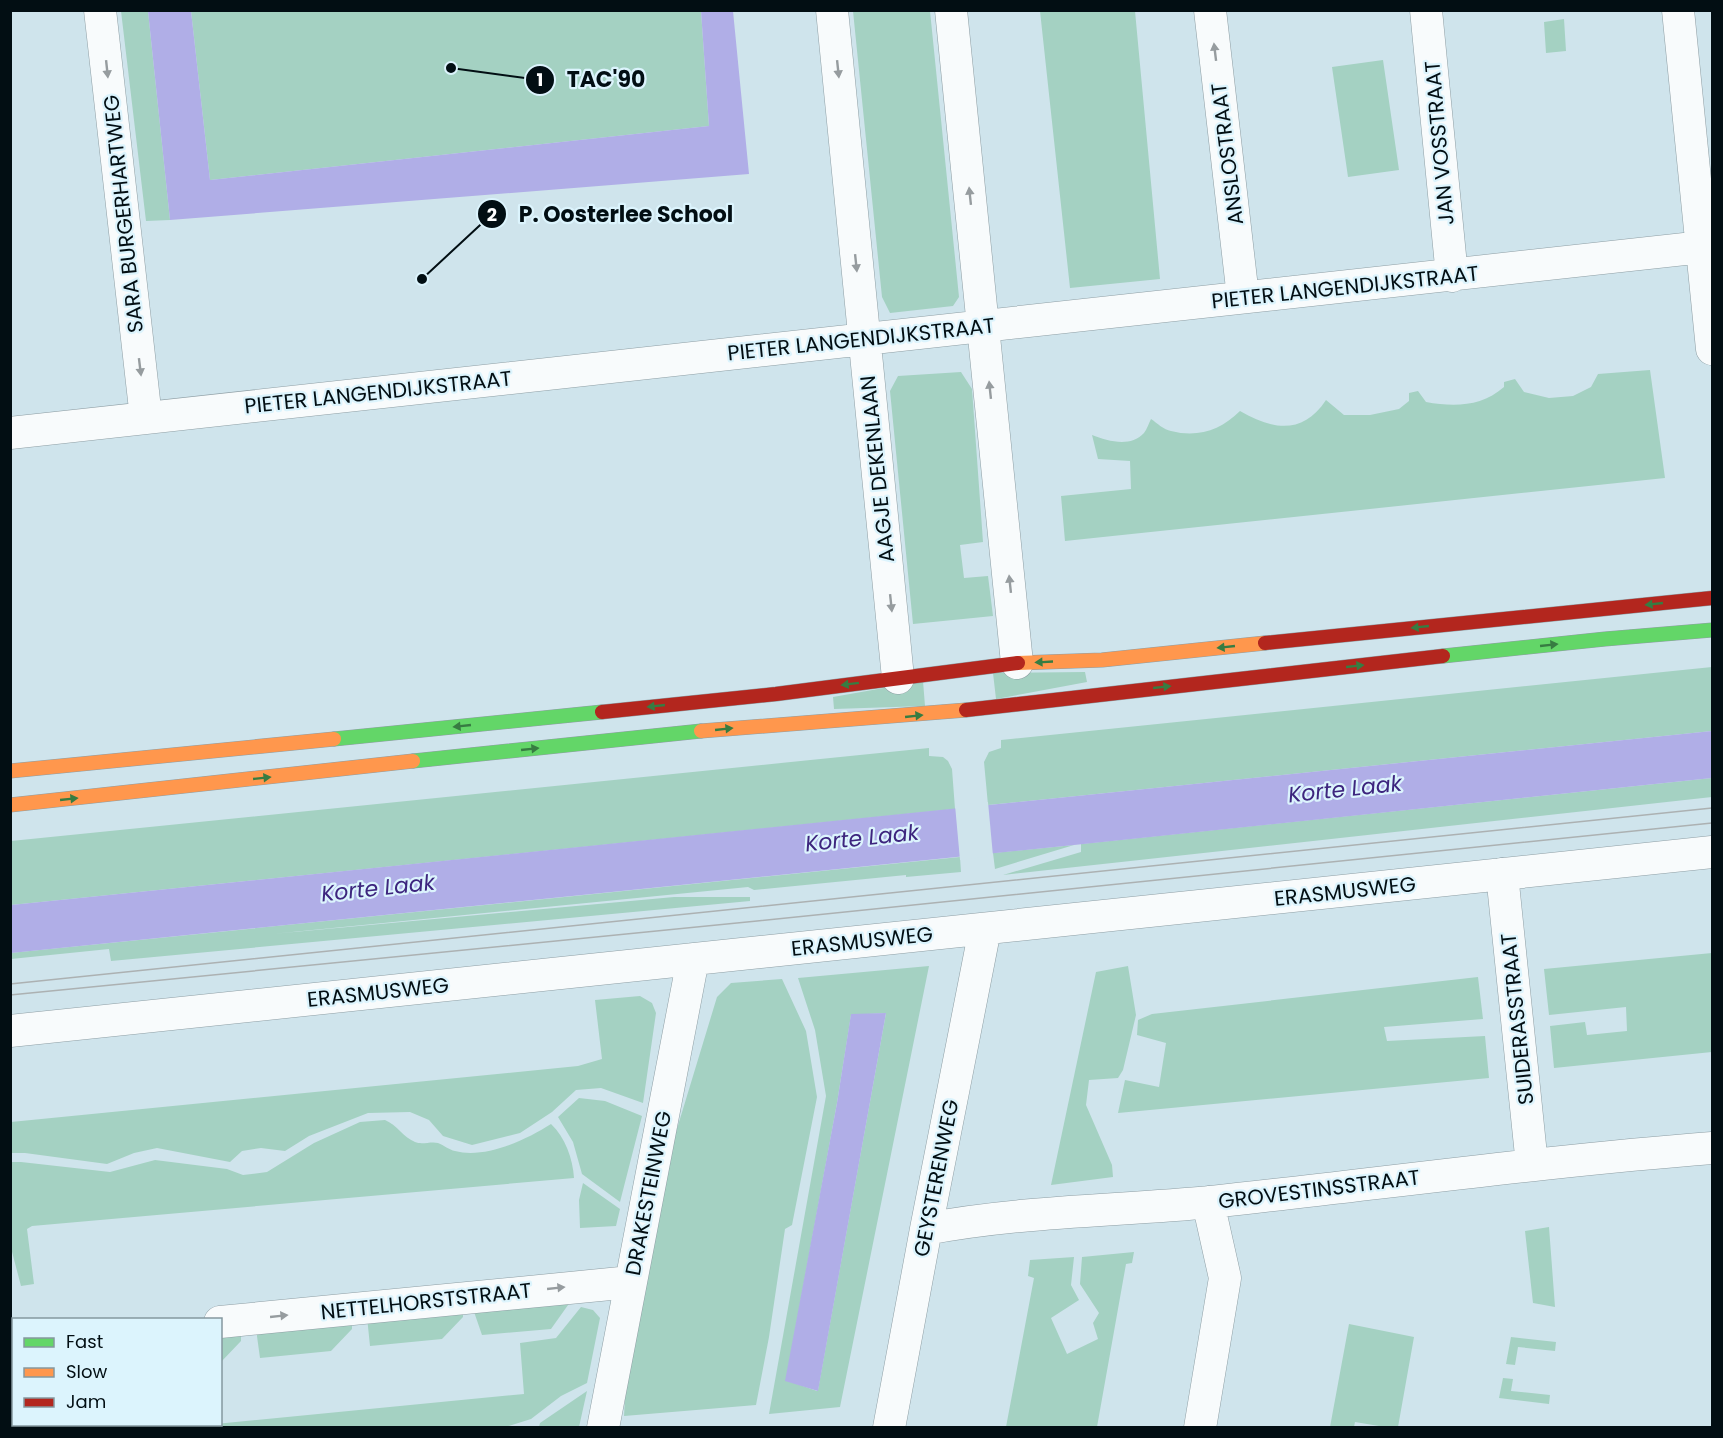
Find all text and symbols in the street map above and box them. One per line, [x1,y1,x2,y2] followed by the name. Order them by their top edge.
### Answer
[1210,42,1220,61] one-way arrow
[102,59,112,78] one-way arrow
[833,59,843,78] one-way arrow
[525,60,658,100] callout: TAC'90
[1417,60,1461,226] street label: JAN VOSSTRAAT
[567,64,645,95] text: TAC'90
[537,67,543,92] text: 1
[1204,81,1250,227] street label: ANSLOSTRAAT
[96,94,150,334] street label: SARA BURGERHARTWEG
[965,187,975,206] one-way arrow
[477,194,745,234] callout: P. Oosterlee School
[519,199,733,230] text: P. Oosterlee School
[487,202,497,227] text: 2
[851,253,861,272] one-way arrow
[1210,259,1480,315] street label: PIETER LANGENDIJKSTRAAT
[726,311,996,367] street label: PIETER LANGENDIJKSTRAAT
[136,357,145,376] one-way arrow
[243,364,513,420] street label: PIETER LANGENDIJKSTRAAT
[853,374,901,564] street label: AAGJE DEKENLAAN
[985,381,995,400] one-way arrow
[1005,575,1015,594] one-way arrow
[886,594,896,613] one-way arrow
[1645,599,1664,608] one-way arrow
[1410,622,1429,632] one-way arrow
[1540,640,1559,650] one-way arrow
[1216,642,1235,652] one-way arrow
[1034,658,1053,667] one-way arrow
[1346,661,1365,671] one-way arrow
[840,680,859,689] one-way arrow
[1152,682,1171,692] one-way arrow
[647,701,666,711] one-way arrow
[905,711,924,721] one-way arrow
[453,721,472,731] one-way arrow
[715,724,734,734] one-way arrow
[521,744,540,754] one-way arrow
[1287,767,1405,810] water label: Korte Laak
[253,773,272,783] one-way arrow
[59,794,78,804] one-way arrow
[804,816,922,859] water label: Korte Laak
[320,866,438,909] water label: Korte Laak
[1273,869,1417,913] street label: ERASMUSWEG
[790,919,934,963] street label: ERASMUSWEG
[1494,932,1540,1106] street label: SUIDERASSTRAAT
[306,970,450,1014] street label: ERASMUSWEG
[907,1097,965,1259] street label: GEYSTERENWEG
[618,1108,678,1278] street label: DRAKESTEINWEG
[1217,1162,1421,1216] street label: GROVESTINSSTRAAT
[319,1276,533,1326] street label: NETTELHORSTSTRAAT
[547,1283,566,1293] one-way arrow
[269,1311,288,1321] one-way arrow
[12,1318,222,1426] legend
[66,1329,103,1354] text: Fast
[66,1359,108,1384] text: Slow
[66,1389,106,1414] text: Jam

